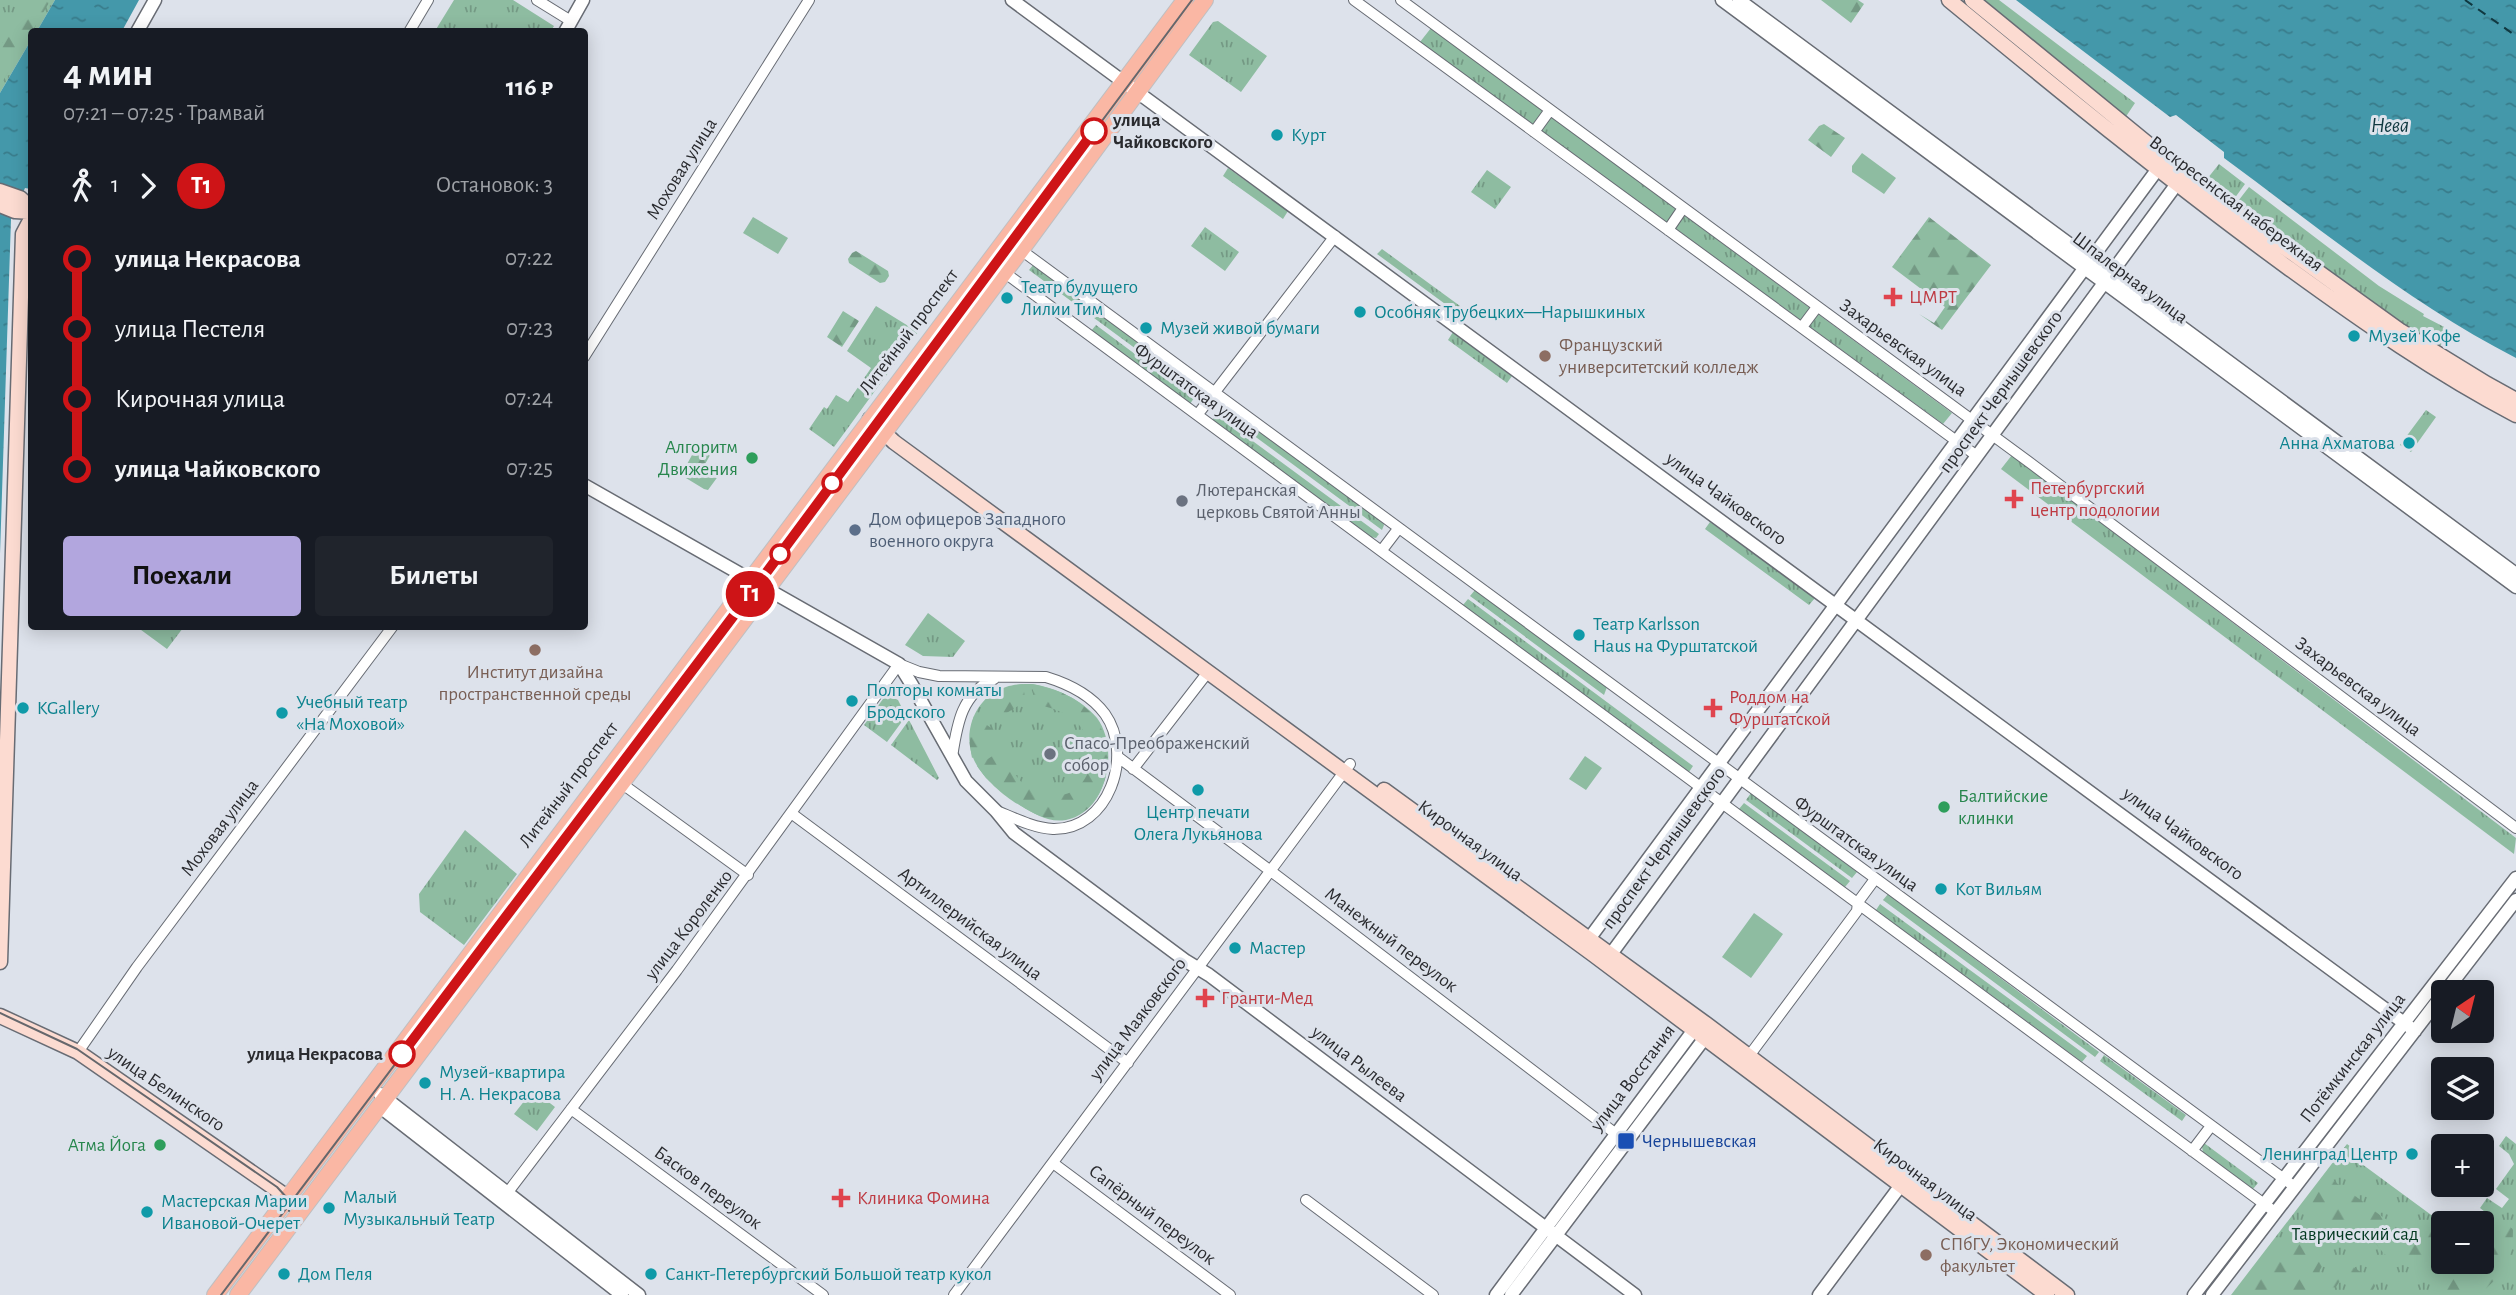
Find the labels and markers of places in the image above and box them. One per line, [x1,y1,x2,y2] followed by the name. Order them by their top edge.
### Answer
[1112,111,1213,152] place label: улица Чайковского
[1081,118,1107,144] marker: улица Чайковского
[1291,126,1326,145] place label: Курт
[1269,127,1285,143] marker: Курт
[1021,278,1138,319] place label: Театр будущего Лилии Тим
[1883,287,1903,307] marker: ЦМРТ
[1909,288,1957,307] place label: ЦМРТ
[999,290,1015,306] marker: Театр будущего Лилии Тим
[1374,303,1646,322] place label: Особняк Трубецких—Нарышкиных
[1352,304,1368,320] marker: Особняк Трубецких—Нарышкиных
[1160,319,1320,338] place label: Музей живой бумаги
[1138,320,1154,336] marker: Музей живой бумаги
[2368,327,2461,346] place label: Музей Кофе
[2346,328,2362,344] marker: Музей Кофе
[1558,336,1759,377] place label: Французский университетский колледж
[1537,348,1553,364] marker: Французский университетский колледж
[2279,434,2395,453] place label: Анна Ахматова
[2401,435,2417,451] marker: Анна Ахматова
[658,438,738,479] place label: Алгоритм Движения
[744,450,760,466] marker: Алгоритм Движения
[822,473,842,493] unlabelled marker
[2030,479,2160,520] place label: Петербургский центр подологии
[1196,481,1361,522] place label: Лютеранская церковь Святой Анны
[2004,489,2024,509] marker: Петербургский центр подологии
[1174,493,1190,509] marker: Лютеранская церковь Святой Анны
[869,510,1066,551] place label: Дом офицеров Западного военного округа
[847,522,863,538] marker: Дом офицеров Западного военного округа
[770,544,790,564] unlabelled marker
[1593,615,1758,656] place label: Театр Karlsson Haus на Фурштатской
[1571,627,1587,643] marker: Театр Karlsson Haus на Фурштатской
[527,642,543,658] marker: Институт дизайна пространственной среды
[438,663,632,704] place label: Институт дизайна пространственной среды
[866,681,1002,722] place label: Полторы комнаты Бродского
[1729,688,1831,729] place label: Роддом на Фурштатской
[296,693,408,734] place label: Учебный театр «На Моховой»
[844,693,860,709] marker: Полторы комнаты Бродского
[1703,698,1723,718] marker: Роддом на Фурштатской
[37,699,100,718] place label: KGallery
[15,700,31,716] marker: KGallery
[274,705,290,721] marker: Учебный театр «На Моховой»
[1064,734,1250,775] place label: Спасо-Преображенский собор
[1042,746,1058,762] marker: Спасо-Преображенский собор
[1190,782,1206,798] marker: Центр печати Олега Лукьянова
[1958,787,2048,828] place label: Балтийские клинки
[1936,799,1952,815] marker: Балтийские клинки
[1133,803,1263,844] place label: Центр печати Олега Лукьянова
[1955,880,2042,899] place label: Кот Вильям
[1933,881,1949,897] marker: Кот Вильям
[1249,939,1306,958] place label: Мастер
[1227,940,1243,956] marker: Мастер
[1195,988,1215,1008] marker: Гранти-Мед
[1221,989,1313,1008] place label: Гранти-Мед
[389,1041,415,1067] marker: улица Некрасова
[246,1045,383,1064] place label: улица Некрасова
[439,1063,566,1104] place label: Музей-квартира Н. А. Некрасова
[417,1075,433,1091] marker: Музей-квартира Н. А. Некрасова
[1616,1131,1636,1151] marker: Чернышевская
[1642,1132,1757,1151] place label: Чернышевская
[68,1135,146,1155] place label: Атма Йога
[152,1137,168,1153] marker: Атма Йога
[2263,1145,2398,1164] place label: Ленинград Центр
[2404,1146,2420,1162] marker: Ленинград Центр
[343,1188,495,1229] place label: Малый Музыкальный Театр
[831,1188,851,1208] marker: Клиника Фомина
[857,1189,990,1208] place label: Клиника Фомина
[161,1192,308,1233] place label: Мастерская Марии Ивановой-Очерет
[321,1200,337,1216] marker: Малый Музыкальный Театр
[139,1204,155,1220] marker: Мастерская Марии Ивановой-Очерет
[1940,1235,2119,1276] place label: СПбГУ, Экономический факультет
[1918,1247,1934,1263] marker: СПбГУ, Экономический факультет
[298,1265,373,1284] place label: Дом Пеля
[665,1265,992,1284] place label: Санкт-Петербургский Большой театр кукол
[276,1266,292,1282] marker: Дом Пеля
[643,1266,659,1282] marker: Санкт-Петербургский Большой театр кукол

